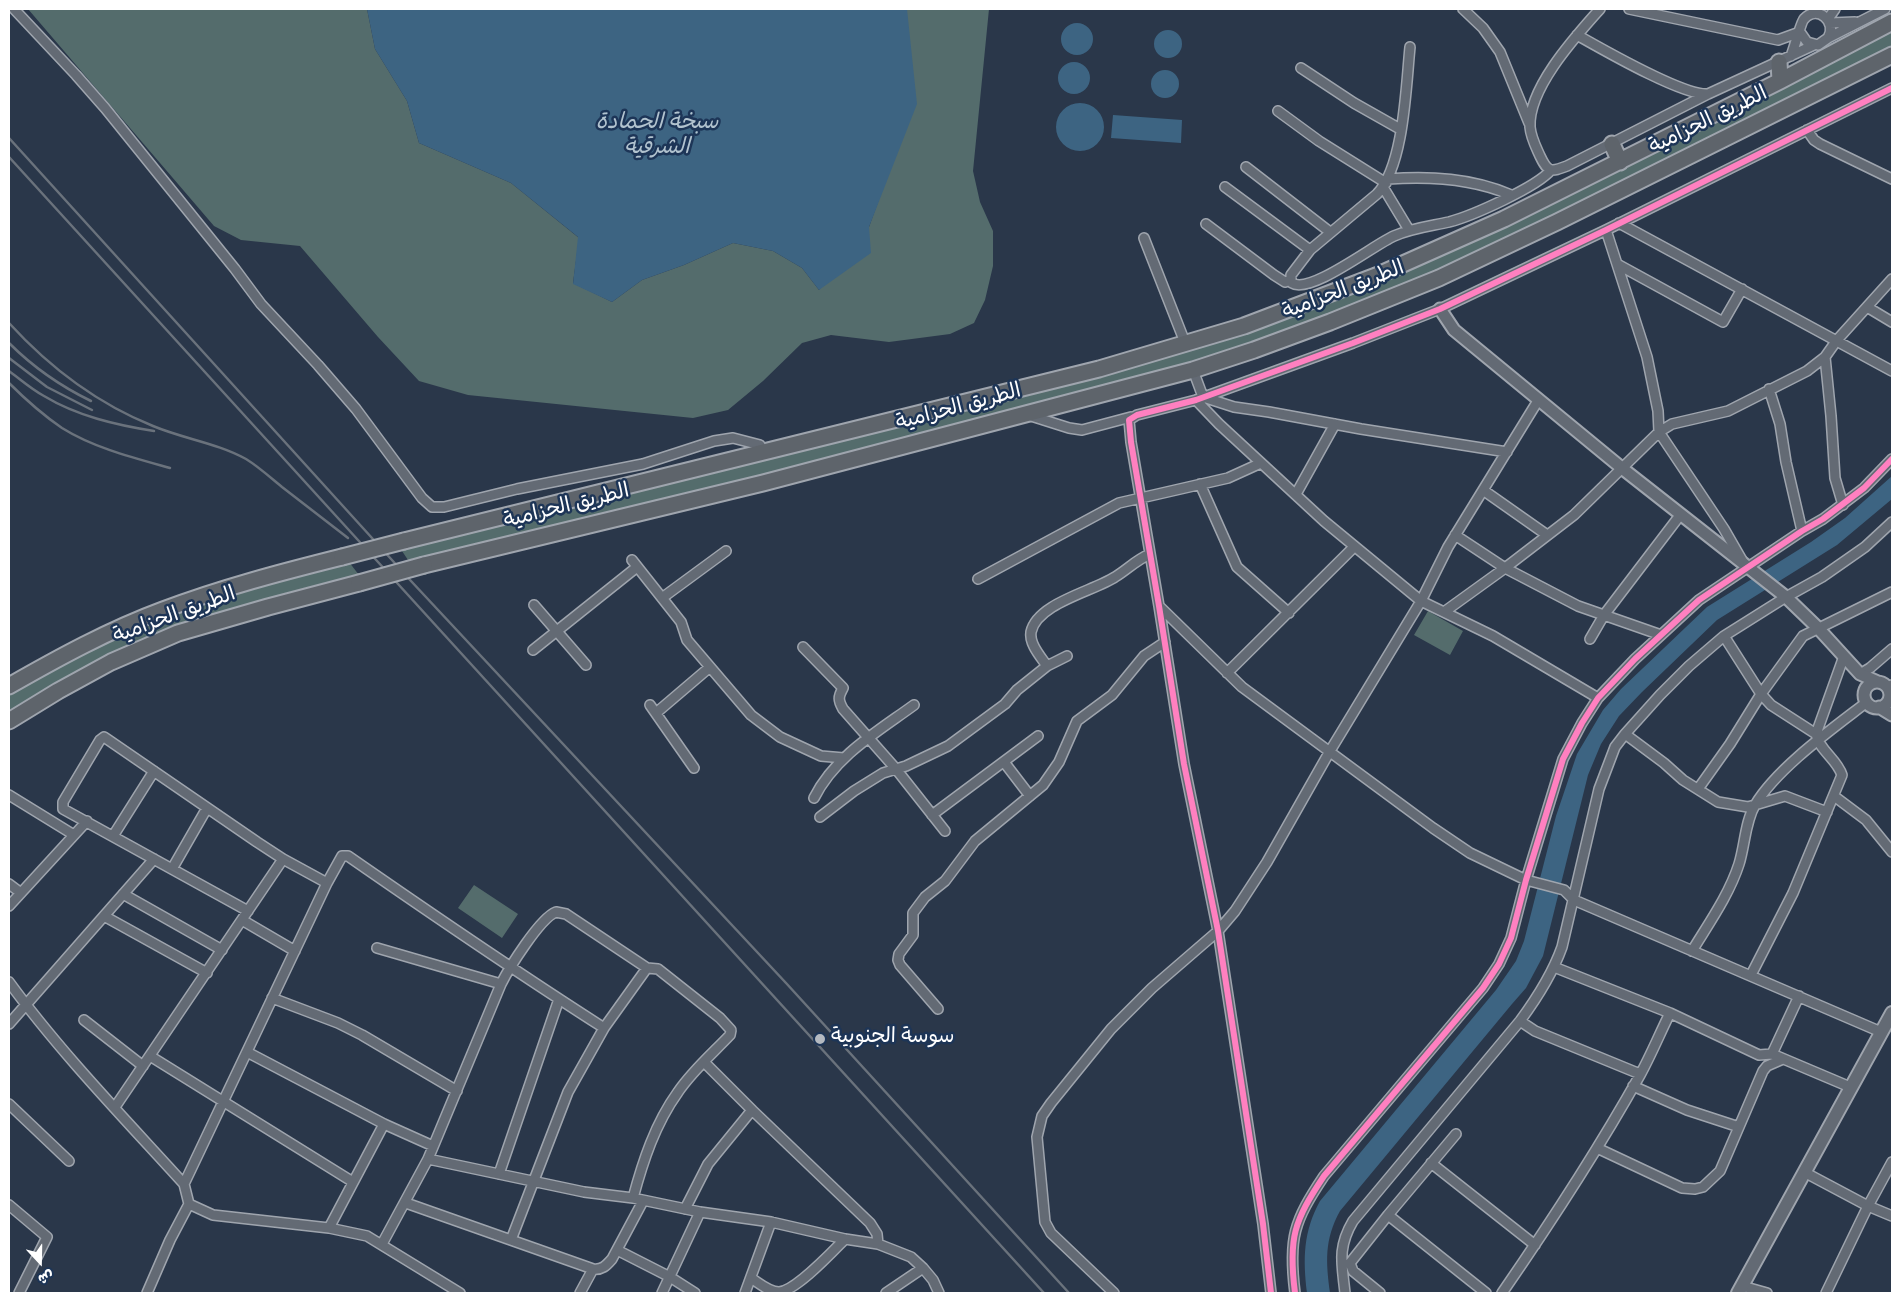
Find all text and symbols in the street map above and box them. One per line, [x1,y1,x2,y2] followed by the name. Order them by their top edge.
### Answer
[1646,83,1772,161] street label: الطريق الحزامية
[596,111,718,162] water label: سبخة الحمادة الشرقية
[1279,257,1409,327] street label: الطريق الحزامية
[894,380,1024,438] street label: الطريق الحزامية
[502,480,632,536] street label: الطريق الحزامية
[110,583,240,651] street label: الطريق الحزامية
[831,1026,954,1052] place label: سوسة الجنوبية
[813,1032,827,1046] marker: سوسة الجنوبية
[15,1237,65,1287] north arrow
[35,1264,57,1289] text: ش

